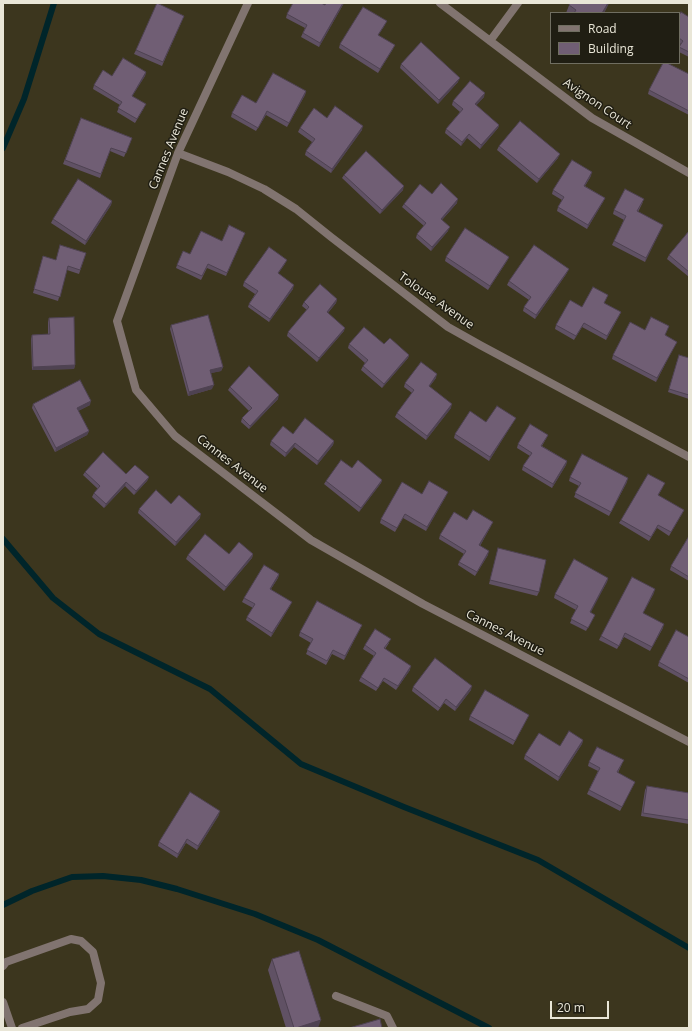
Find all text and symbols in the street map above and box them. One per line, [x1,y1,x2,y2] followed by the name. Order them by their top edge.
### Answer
[550,12,680,64] legend
[588,20,617,37] text: Road
[588,40,633,57] text: Building
[560,76,634,132] street label: Avignon Court
[146,106,192,192] street label: Cannes Avenue
[396,270,476,332] street label: Tolouse Avenue
[194,432,270,496] street label: Cannes Avenue
[463,607,547,659] street label: Cannes Avenue
[552,993,611,1019] scale bar
[557,999,585,1016] text: 20 m

